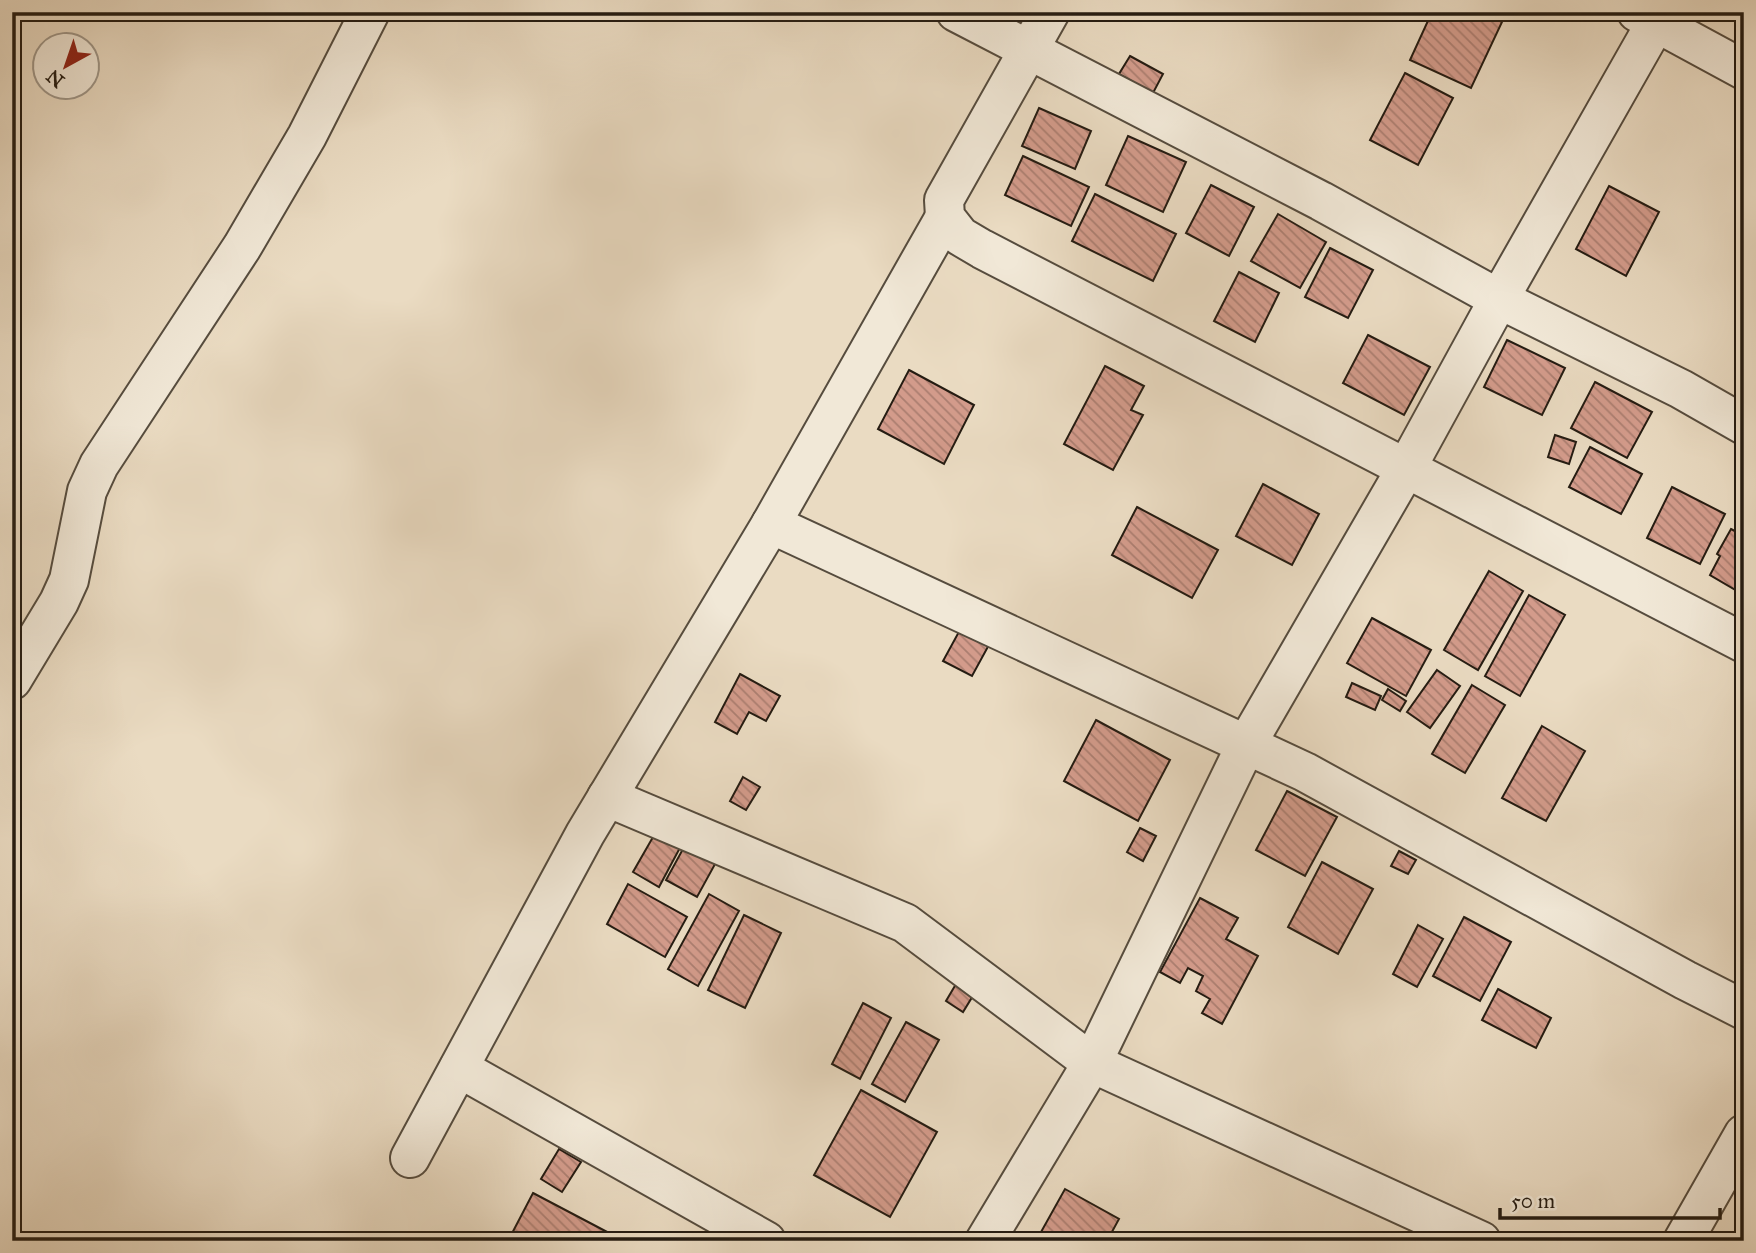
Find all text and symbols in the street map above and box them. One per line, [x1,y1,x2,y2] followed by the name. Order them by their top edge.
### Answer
[32,32,102,102] north arrow
[42,65,69,93] text: N
[1500,1176,1721,1220] scale bar
[1511,1188,1556,1214] text: 50 m

